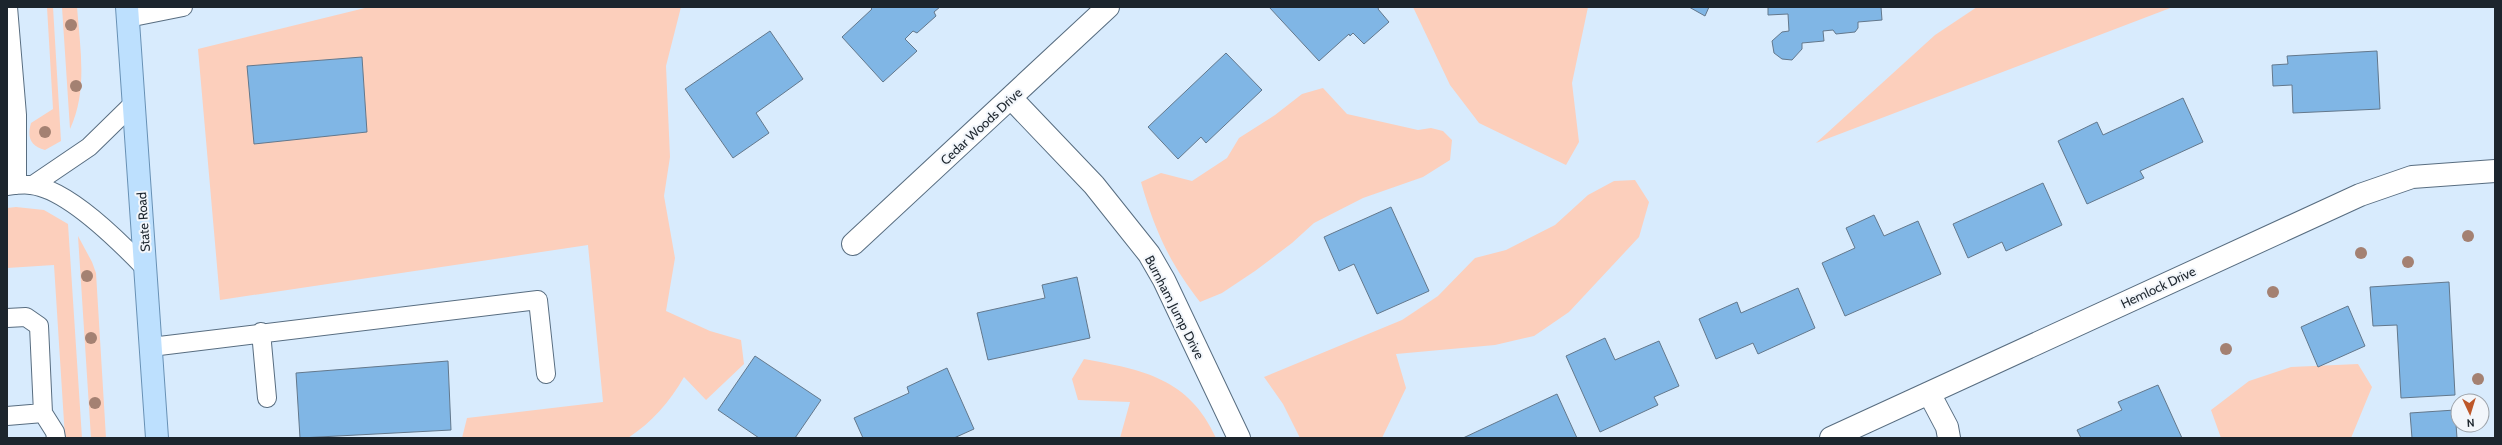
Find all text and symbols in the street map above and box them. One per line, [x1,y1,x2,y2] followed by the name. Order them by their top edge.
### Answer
[937,84,1025,168] street label: Cedar Woods Drive
[133,192,153,252] street label: State Road
[1142,252,1208,362] street label: Burnham Jump Drive
[2118,262,2198,311] street label: Hemlock Drive
[2450,393,2490,433] north arrow
[2466,416,2475,430] text: N

